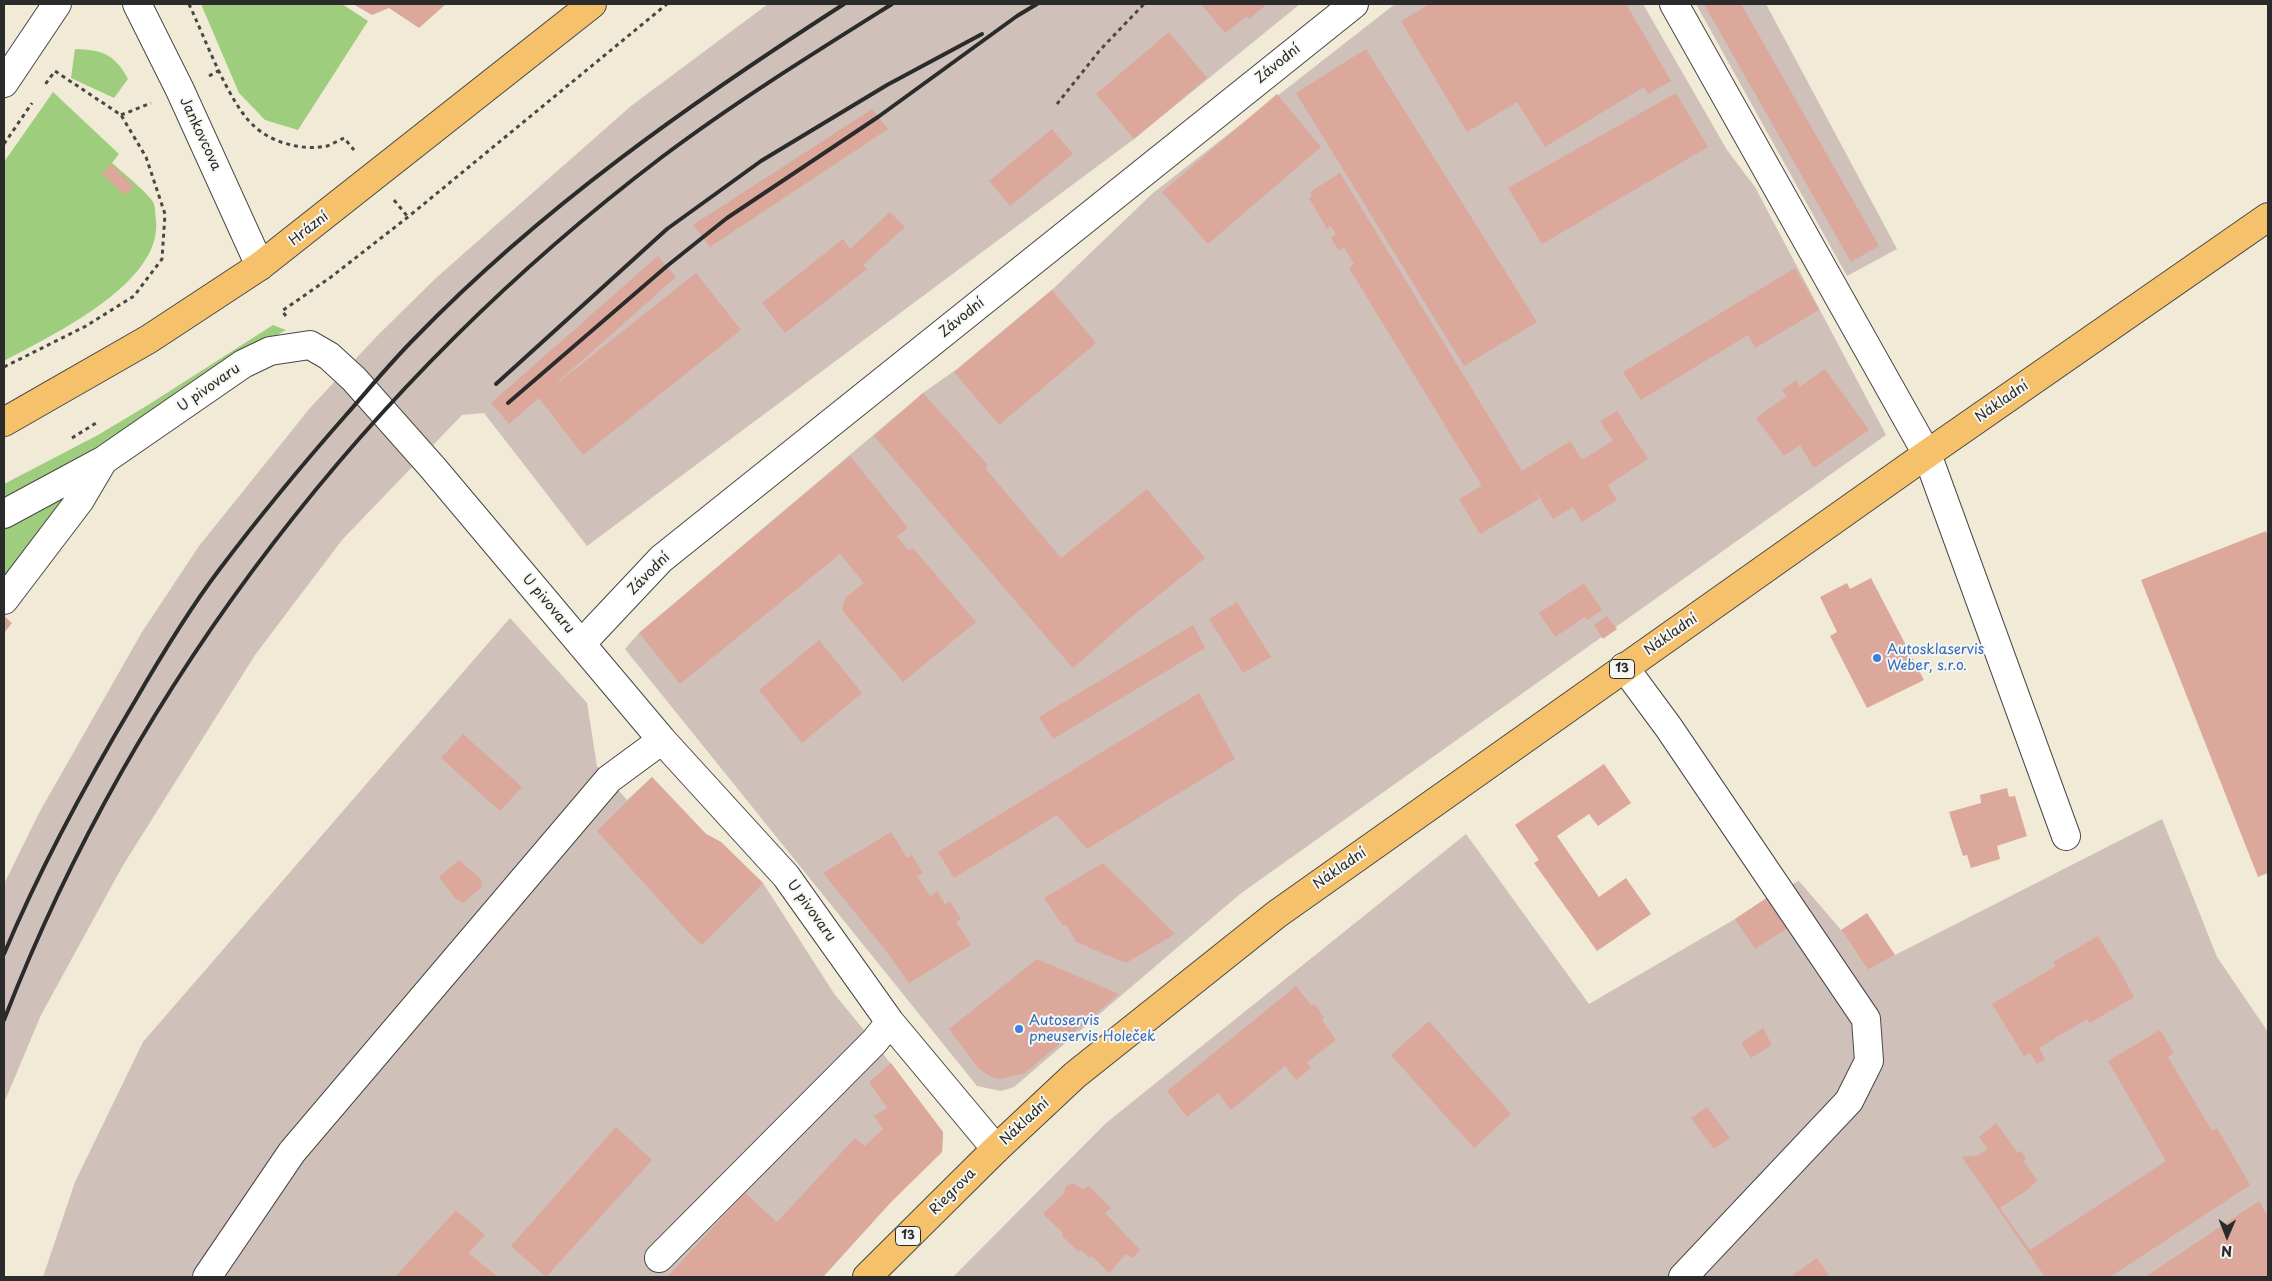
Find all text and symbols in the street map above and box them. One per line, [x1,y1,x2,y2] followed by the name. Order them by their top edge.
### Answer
[1252,41,1304,87] street label: Závodní
[176,95,224,173] street label: Jankovcova
[286,208,332,250] street label: Hrázní
[936,295,988,341] street label: Závodní
[175,360,243,416] street label: U pivovaru
[1972,378,2032,426] street label: Nákladní
[624,549,674,599] street label: Závodní
[518,571,578,637] street label: U pivovaru
[1641,611,1701,659] street label: Nákladní
[1887,642,1984,674] place label: Autosklaservis Weber, s.r.o.
[1871,652,1883,664] marker: Autosklaservis Weber, s.r.o.
[1610,660,1634,679] road number: 13
[1310,845,1370,893] street label: Nákladní
[783,877,839,945] street label: U pivovaru
[1029,1013,1156,1046] place label: Autoservis pneuservis Holeček
[1013,1023,1025,1035] marker: Autoservis pneuservis Holeček
[997,1095,1053,1149] street label: Nákladní
[926,1165,980,1219] street label: Riegrova
[2202,1211,2252,1261] north arrow
[896,1226,920,1246] road number: 13
[2221,1241,2232,1262] text: N

